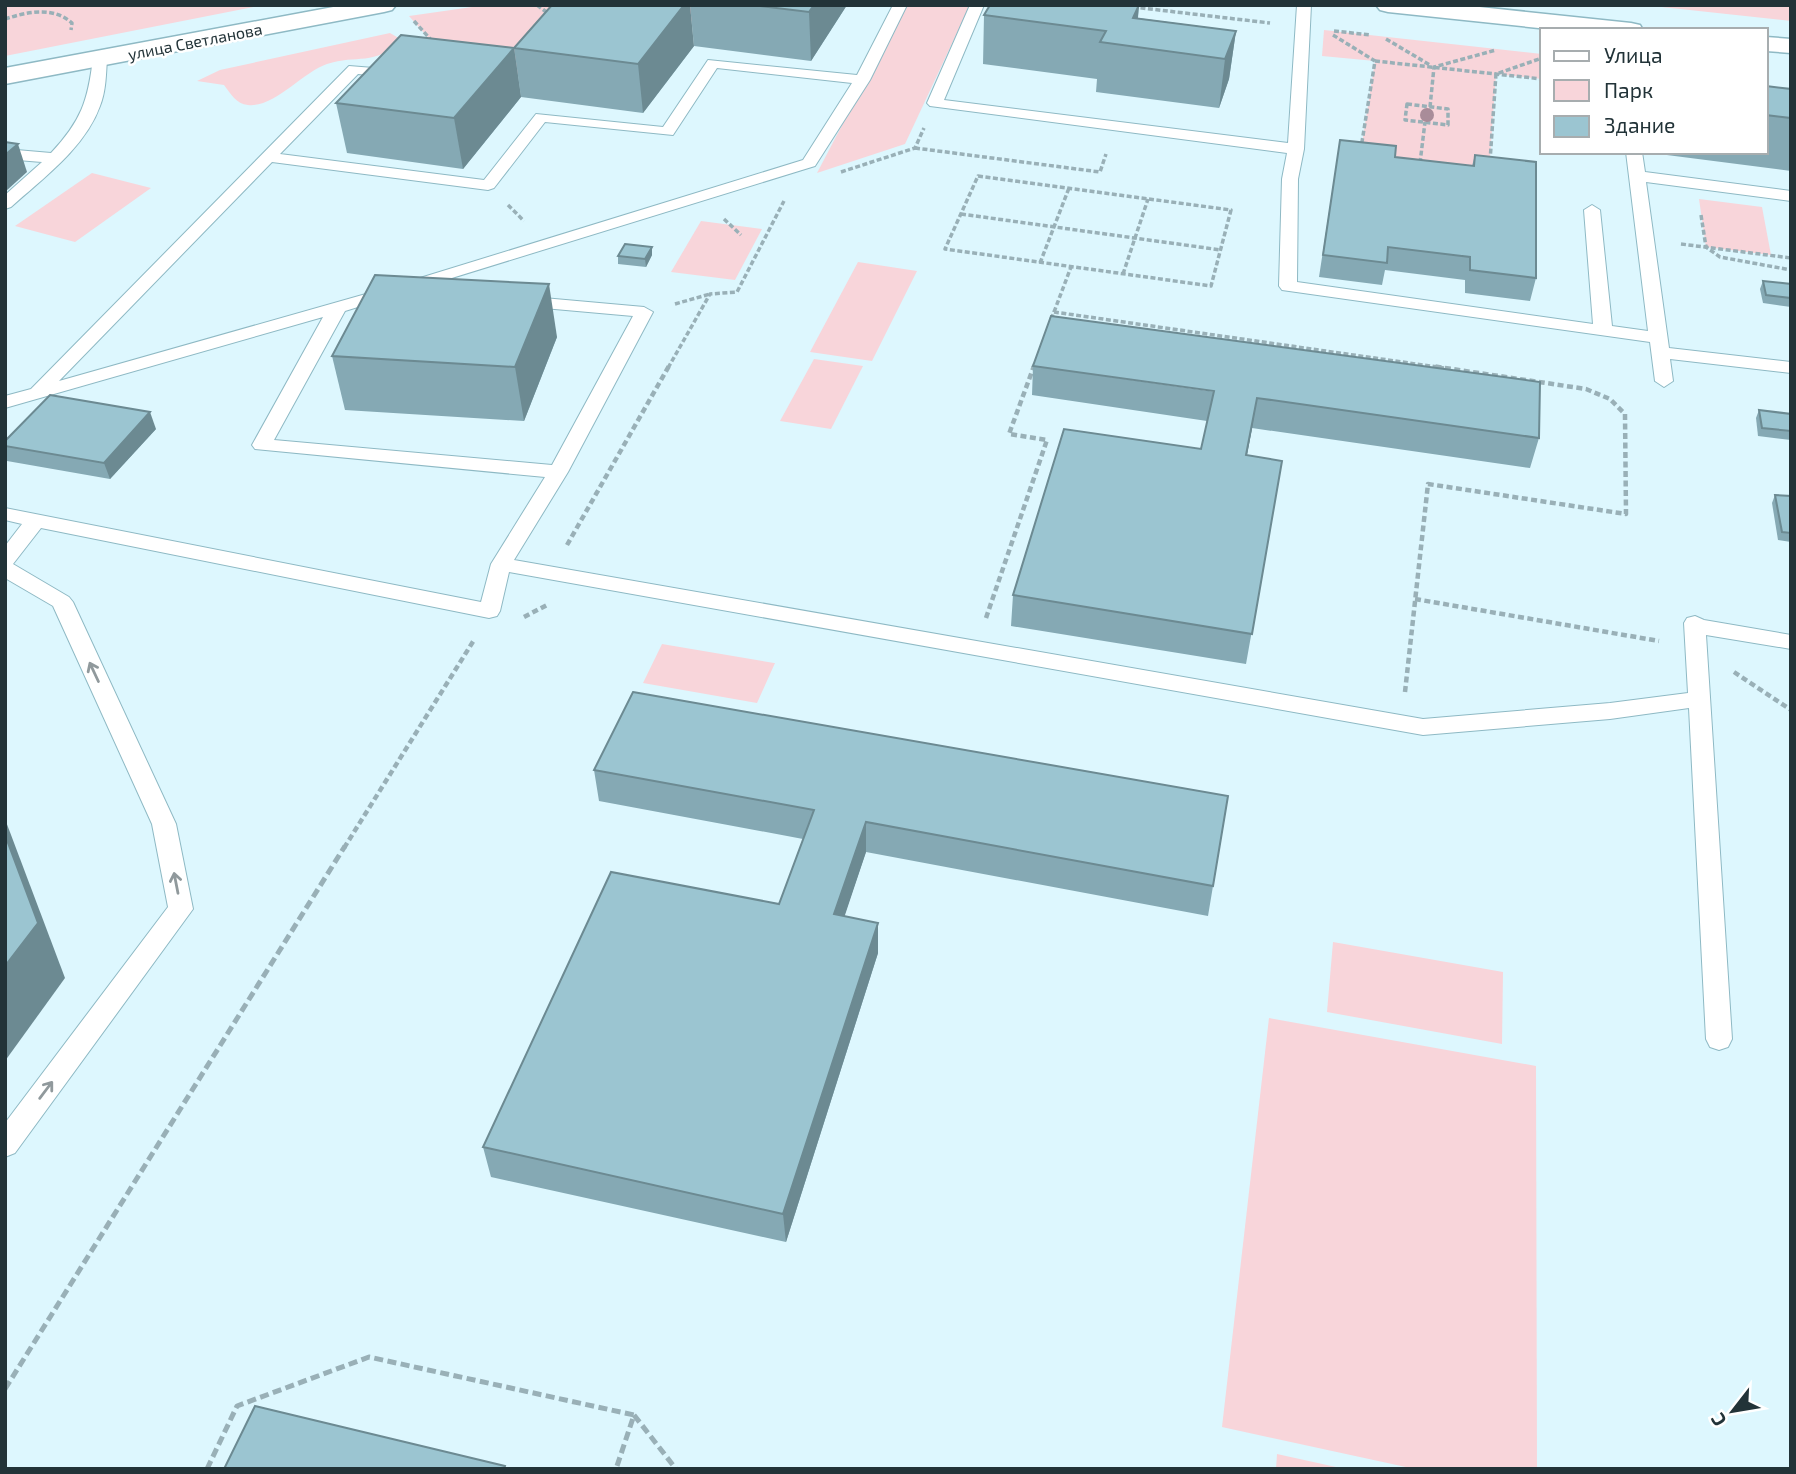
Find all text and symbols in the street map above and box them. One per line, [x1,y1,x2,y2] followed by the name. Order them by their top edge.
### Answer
[126,19,264,64] street label: улица Светланова
[1540,28,1768,154] legend
[1604,42,1663,67] text: Улица
[1604,77,1653,102] text: Парк
[1604,112,1675,137] text: Здание
[87,662,100,683] one-way arrow
[168,872,182,895] one-way arrow
[39,1081,53,1100] one-way arrow
[1698,1376,1768,1446] north arrow
[1705,1409,1731,1431] text: С

